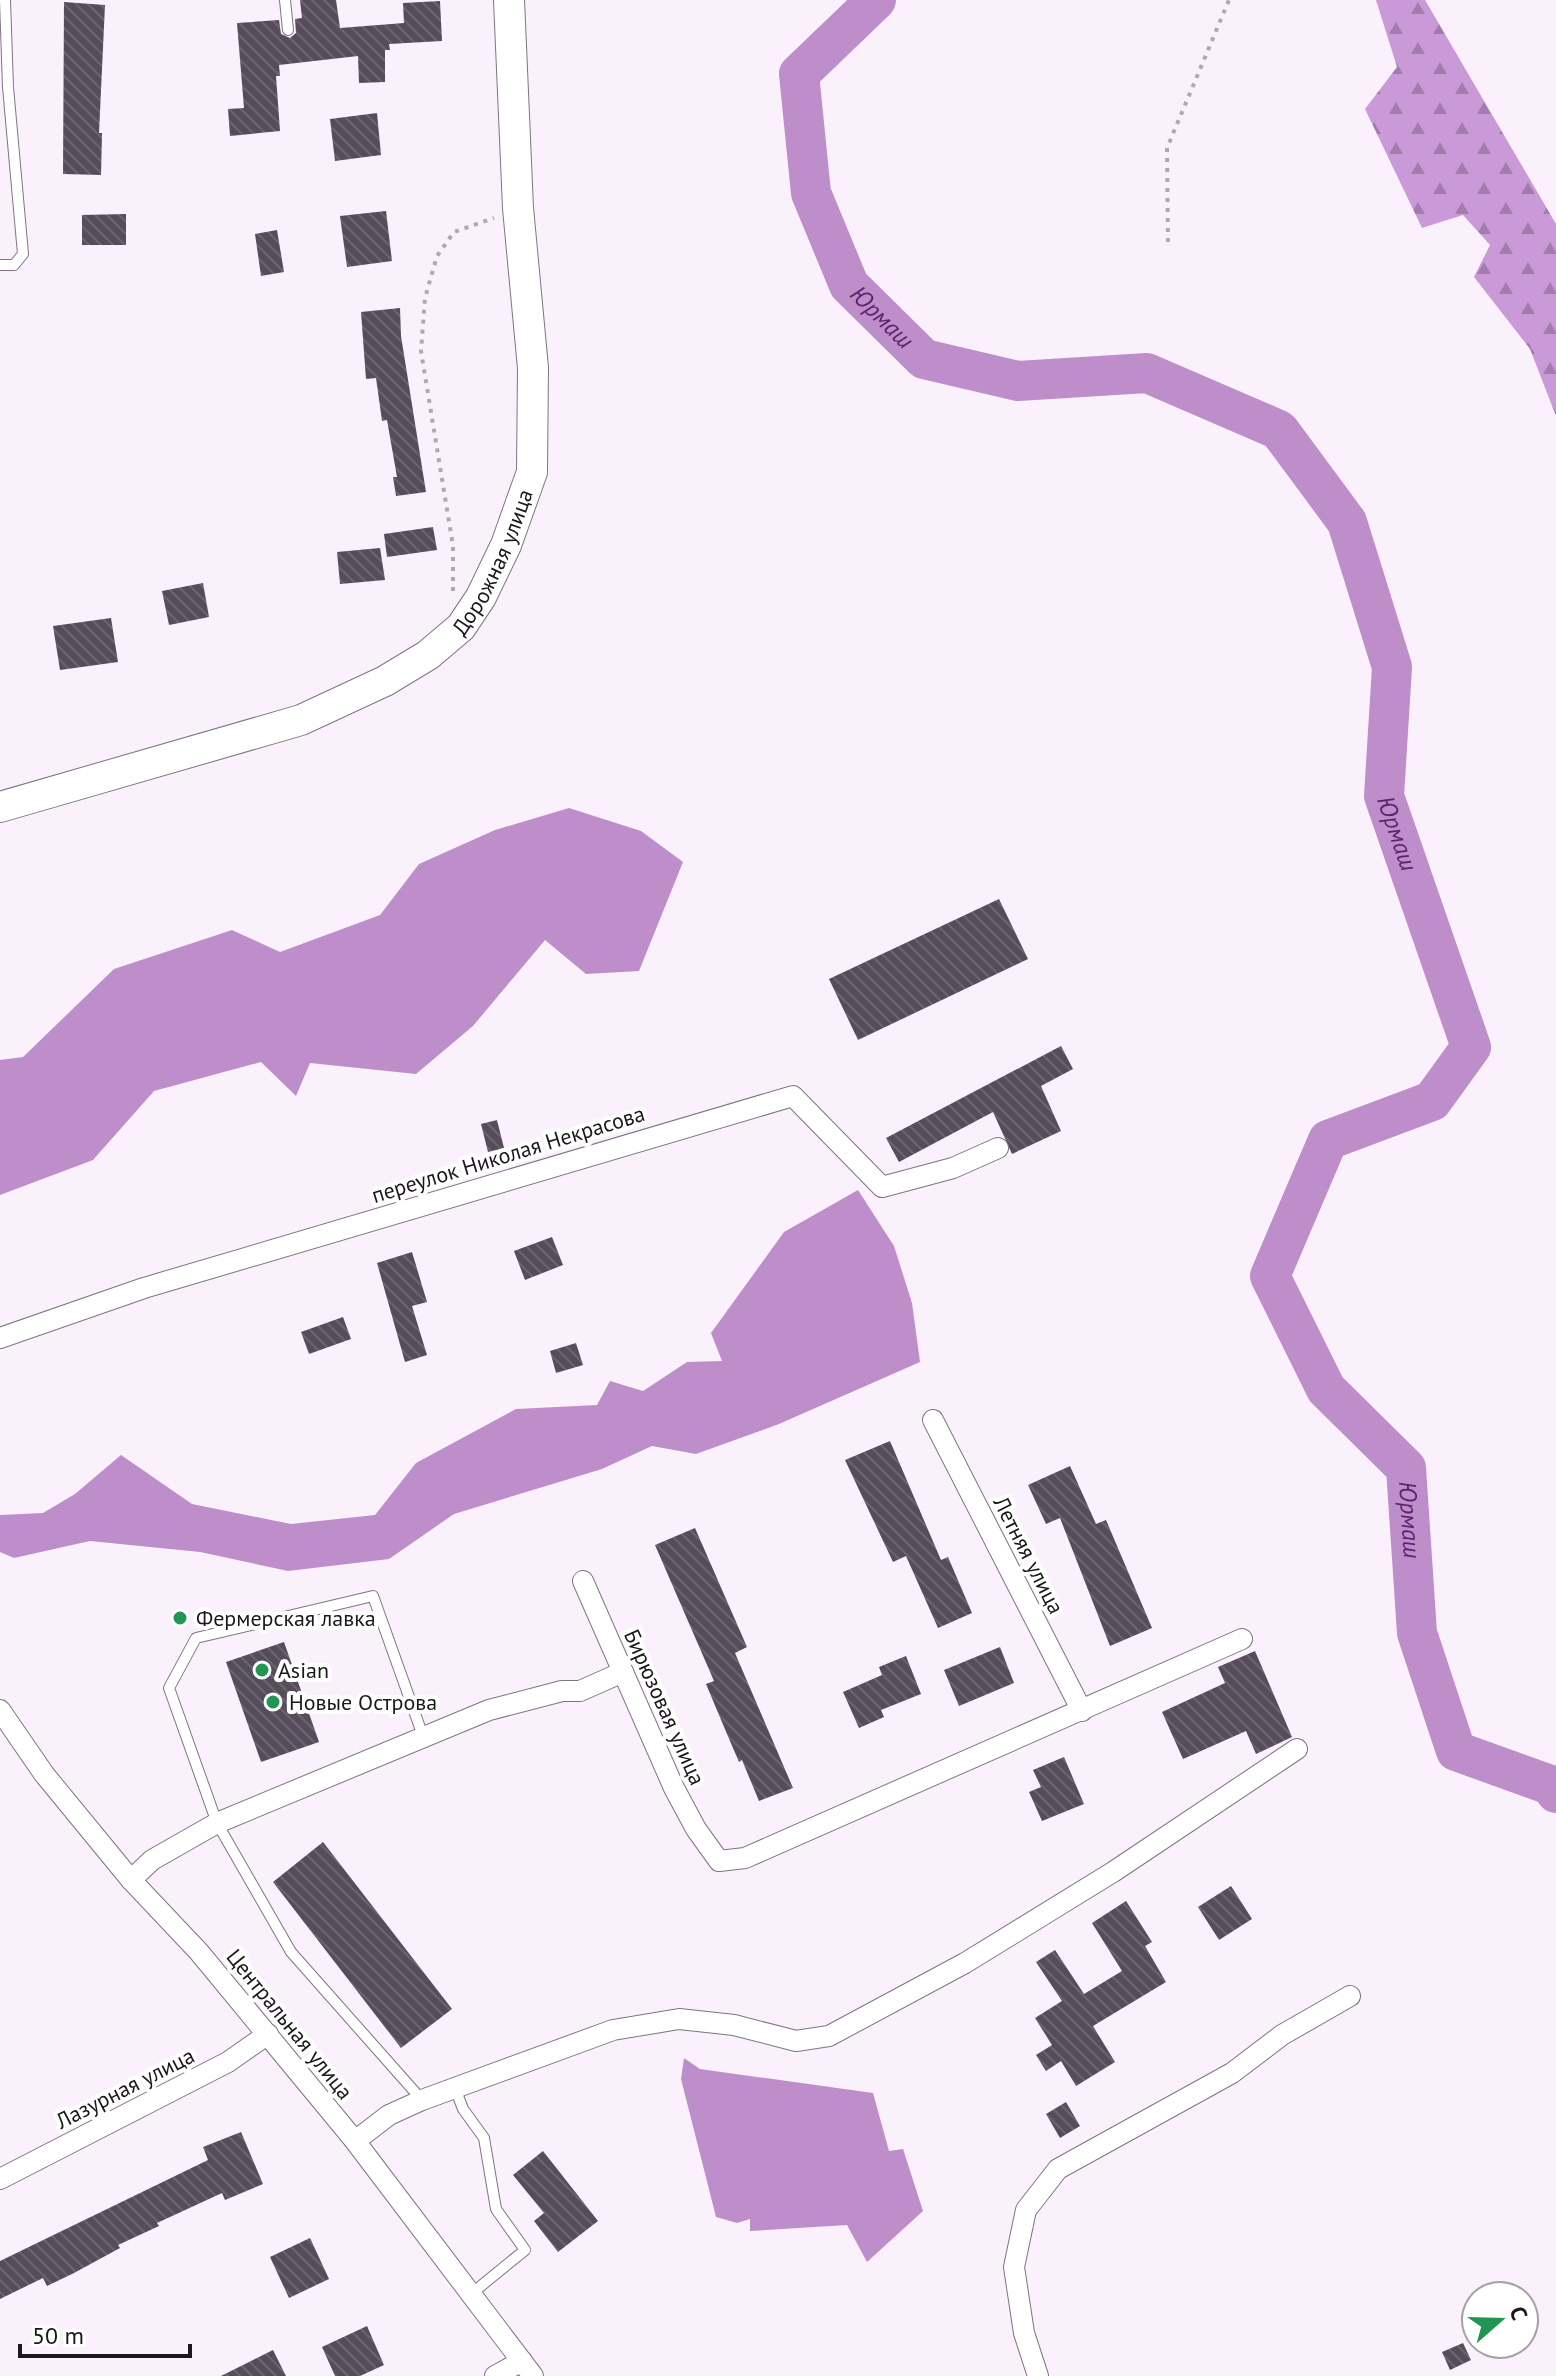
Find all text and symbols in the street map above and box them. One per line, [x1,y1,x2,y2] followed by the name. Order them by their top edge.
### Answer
[844,279,921,355] water label: Юрмаш
[445,485,539,641] street label: Дорожная улица
[1370,792,1425,875] water label: Юрмаш
[368,1099,648,1209] street label: переулок Николая Некрасова
[1392,1480,1428,1560] water label: Юрмаш
[987,1491,1071,1619] street label: Летняя улица
[196,1604,376,1632] place label: Фермерская лавка
[171,1609,189,1627] marker: Фермерская лавка
[618,1625,712,1789] street label: Бирюзовая улица
[278,1656,329,1684] place label: Asian
[253,1661,271,1679] marker: Asian
[289,1688,437,1716] place label: Новые Острова
[264,1693,282,1711] marker: Новые Острова
[221,1943,359,2105] street label: Центральная улица
[50,2041,199,2135] street label: Лазурная улица
[1460,2280,1540,2360] north arrow
[1504,2303,1534,2324] text: С
[20,2308,190,2358] scale bar
[32,2320,84,2351] text: 50 m

